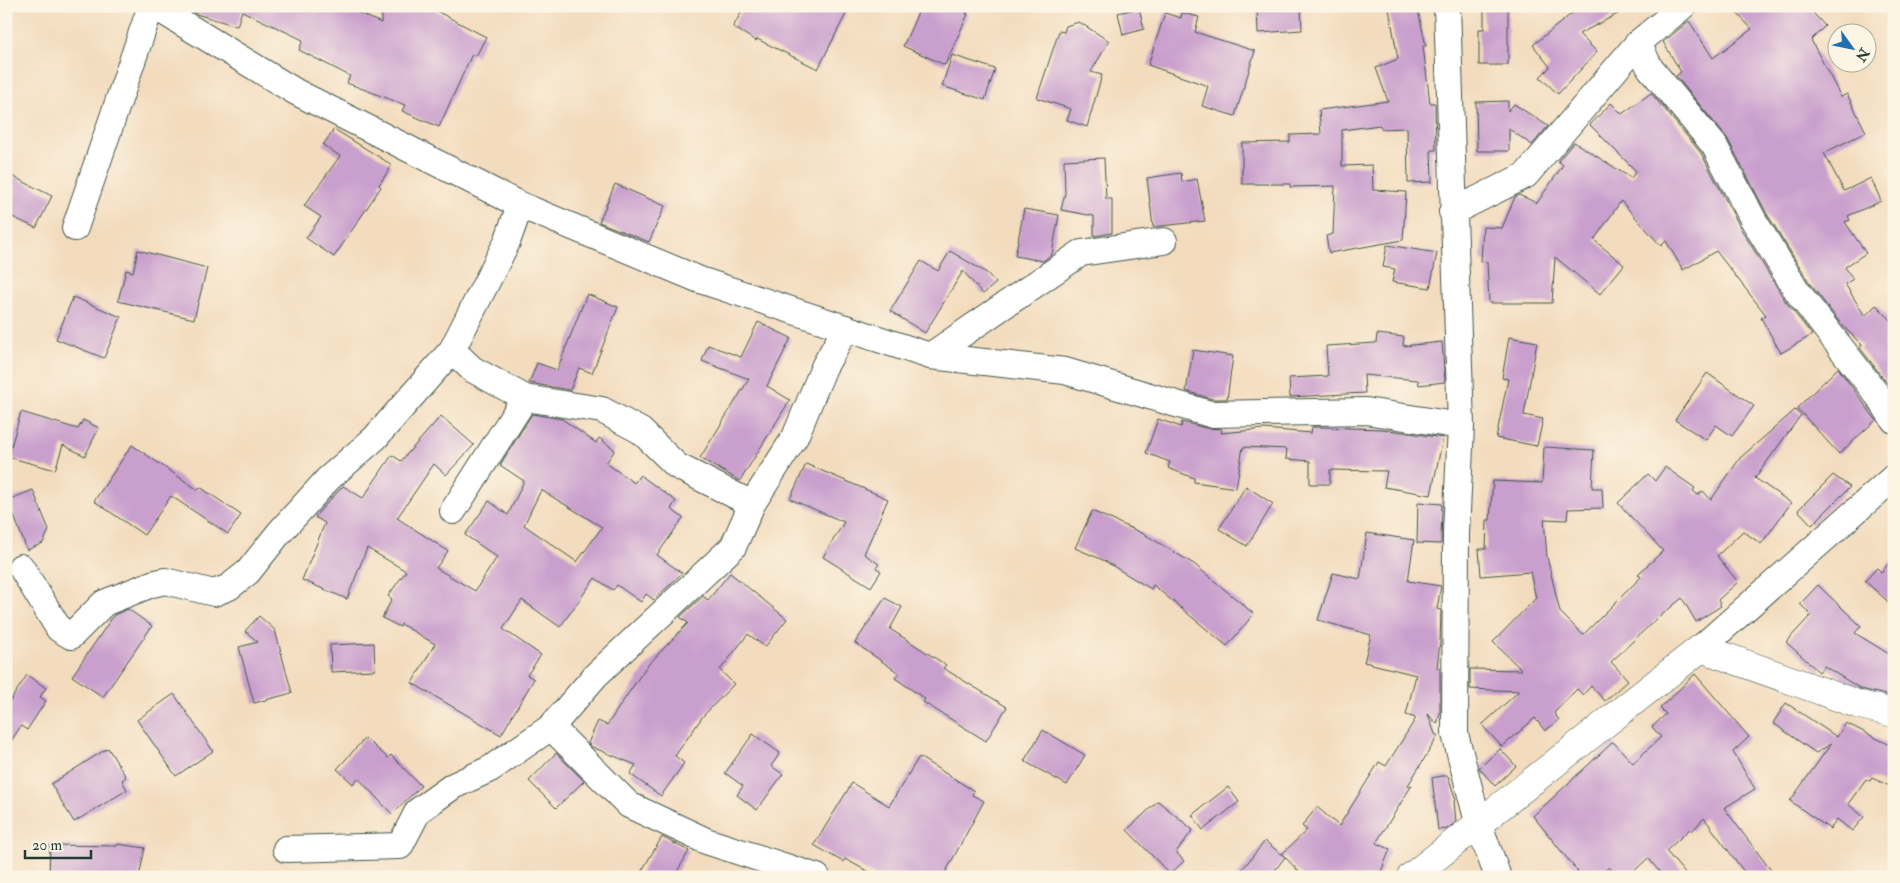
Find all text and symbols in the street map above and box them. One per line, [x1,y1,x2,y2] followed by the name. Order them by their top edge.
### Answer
[1828,22,1878,72] north arrow
[1852,44,1874,65] text: N
[25,828,91,860] scale bar
[32,836,62,855] text: 20 m

